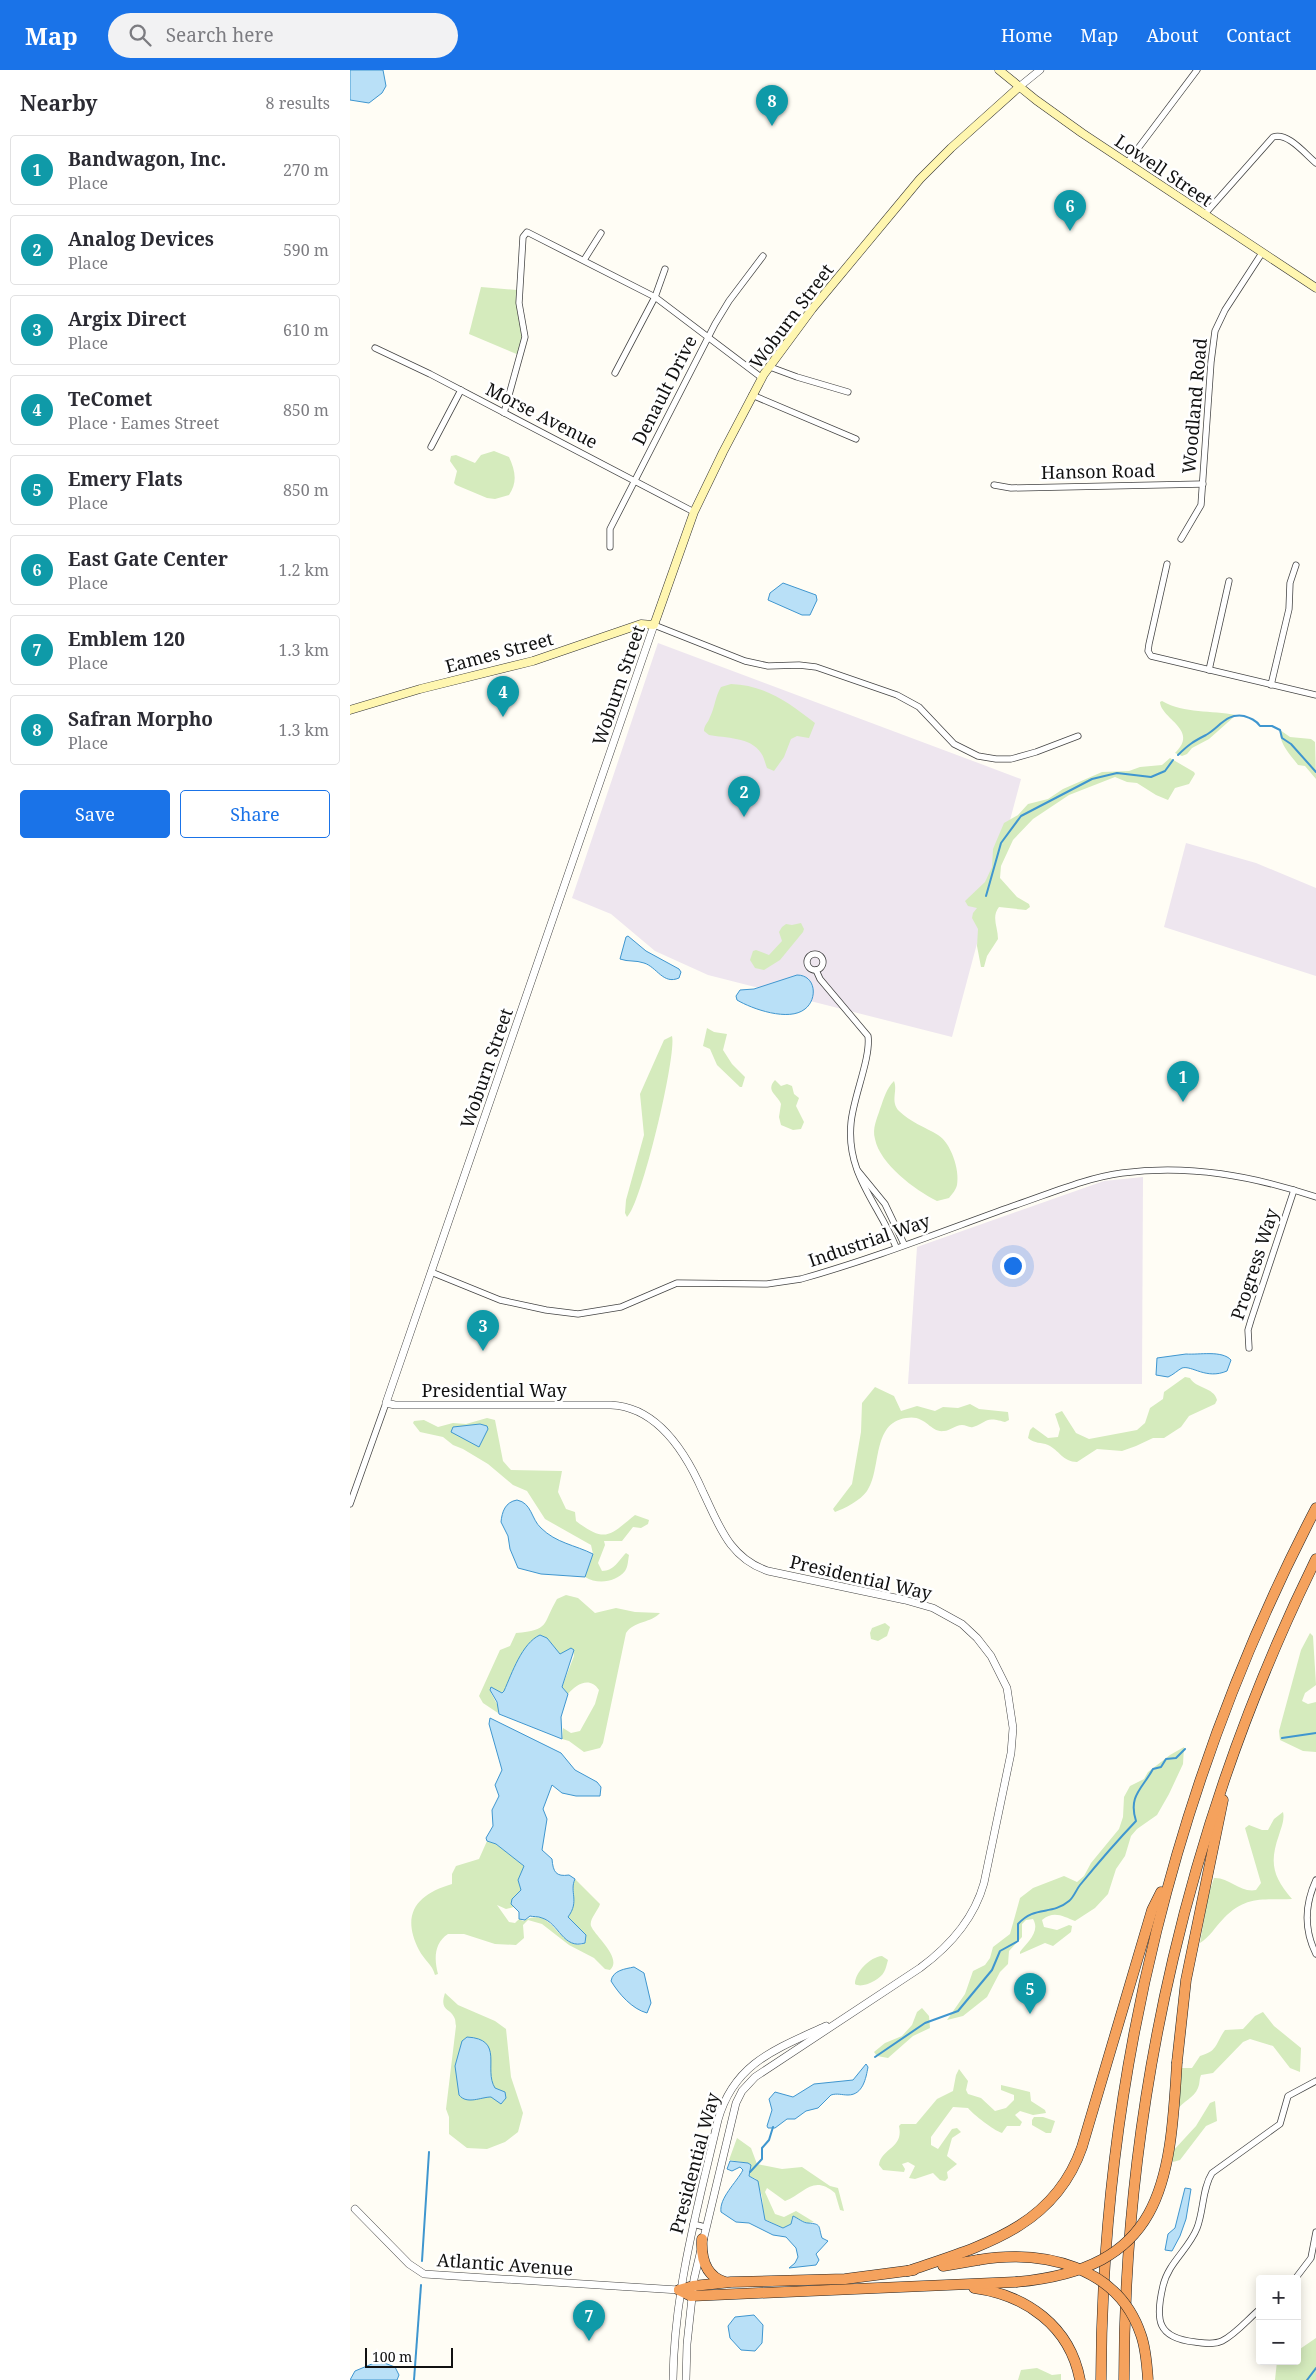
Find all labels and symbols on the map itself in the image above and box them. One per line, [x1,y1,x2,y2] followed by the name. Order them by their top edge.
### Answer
[756,85,788,126] pin: 8
[1111,129,1217,211] street label: Lowell Street
[1054,190,1086,231] pin: 6
[744,259,838,373] street label: Woburn Street
[626,331,702,449] street label: Denault Drive
[1176,337,1212,475] street label: Woodland Road
[482,376,602,454] street label: Morse Avenue
[1041,458,1155,484] street label: Hanson Road
[586,622,650,748] street label: Woburn Street
[442,626,556,678] street label: Eames Street
[487,676,519,717] pin: 4
[728,776,760,817] pin: 2
[454,1005,518,1131] street label: Woburn Street
[1167,1061,1199,1102] pin: 1
[1225,1204,1284,1323] street label: Progress Way
[805,1208,934,1272] street label: Industrial Way
[1000,1253,1026,1279] your location
[467,1310,499,1351] pin: 3
[421,1378,567,1402] street label: Presidential Way
[788,1549,935,1605] street label: Presidential Way
[1014,1973,1046,2014] pin: 5
[664,2089,725,2236] street label: Presidential Way
[436,2247,574,2281] street label: Atlantic Avenue
[573,2300,605,2341] pin: 7
[365,2345,452,2368] scale bar

